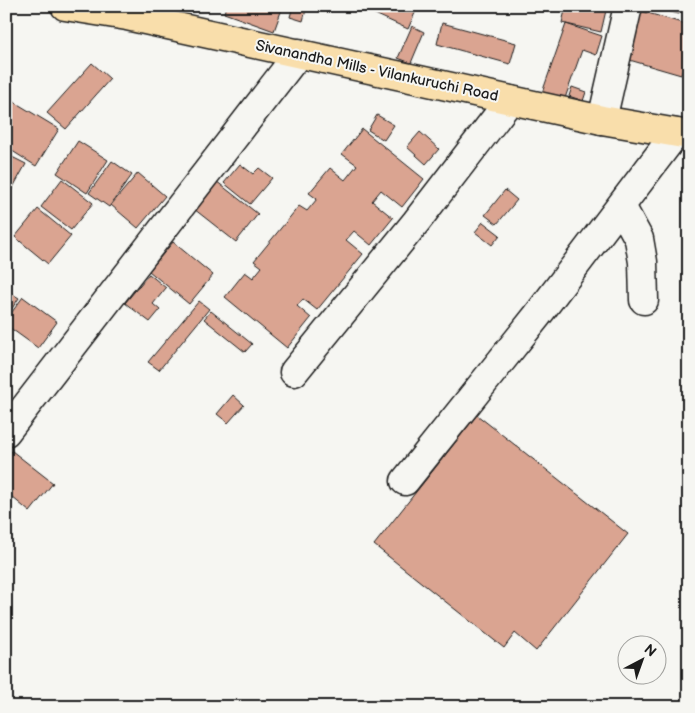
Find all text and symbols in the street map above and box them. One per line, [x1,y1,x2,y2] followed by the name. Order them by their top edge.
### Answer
[254,36,500,106] street label: Sivanandha Mills - Vilankuruchi Road
[618,636,668,686] north arrow
[641,641,660,660] text: N

